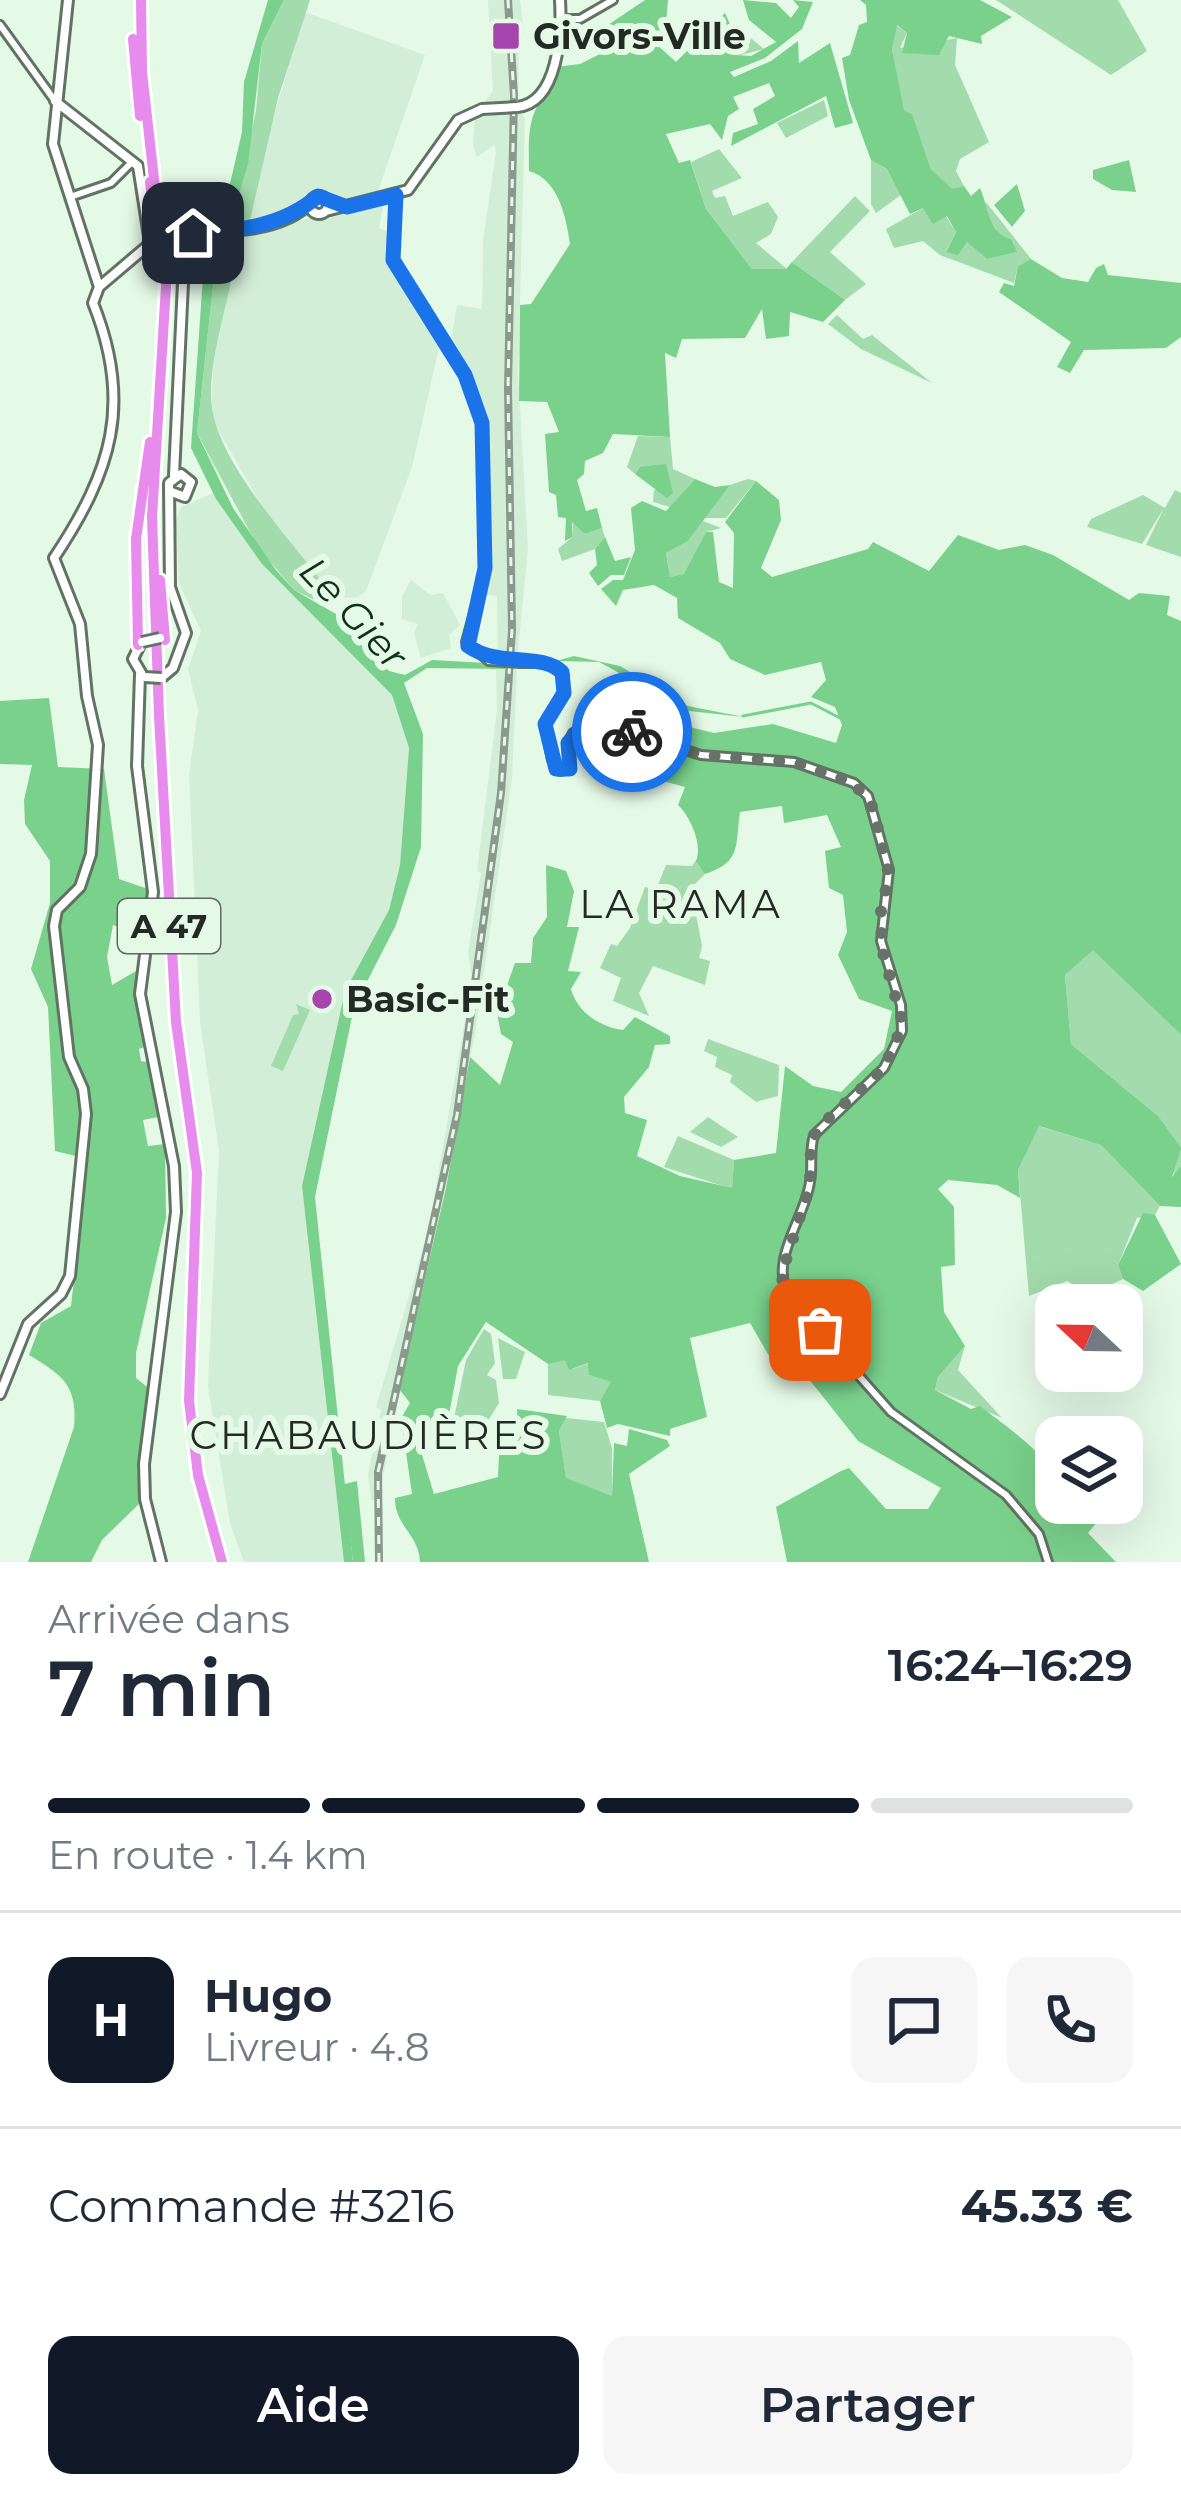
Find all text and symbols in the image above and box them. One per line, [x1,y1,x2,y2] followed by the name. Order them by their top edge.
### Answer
[533,14,746,58] place label: Givors-Ville
[490,20,522,52] marker: Givors-Ville
[142,182,244,284] pin
[160,200,226,266] icon: home
[290,547,419,680] water label: Le Gier
[572,672,692,792] courier
[599,699,665,765] icon: bike
[579,880,783,928] district label: LA RAMA
[118,899,220,953] road number: A 47
[346,977,510,1021] place label: Basic-Fit
[309,986,335,1012] marker: Basic-Fit
[769,1279,871,1381] pin
[1035,1284,1143,1392] north arrow
[1035,1284,1143,1524] map controls
[787,1297,853,1363] icon: bag
[189,1411,549,1459] district label: CHABAUDIÈRES
[1035,1416,1143,1524] button: layers
[48,1595,290,1643] text: Arrivée dans
[888,1637,1133,1692] text: 16:24–16:29
[48,1640,275,1736] text: 7 min
[48,1831,368,1879] text: En route · 1.4 km
[851,1957,977,2083] button: chat
[1007,1957,1133,2083] button: phone
[204,1968,332,2023] text: Hugo
[93,1992,129,2047] text: H
[204,2023,430,2071] text: Livreur · 4.8
[48,2178,455,2233] text: Commande #3216
[961,2178,1133,2233] text: 45.33 €
[48,2336,579,2474] button: Aide
[603,2336,1133,2474] button: Partager

